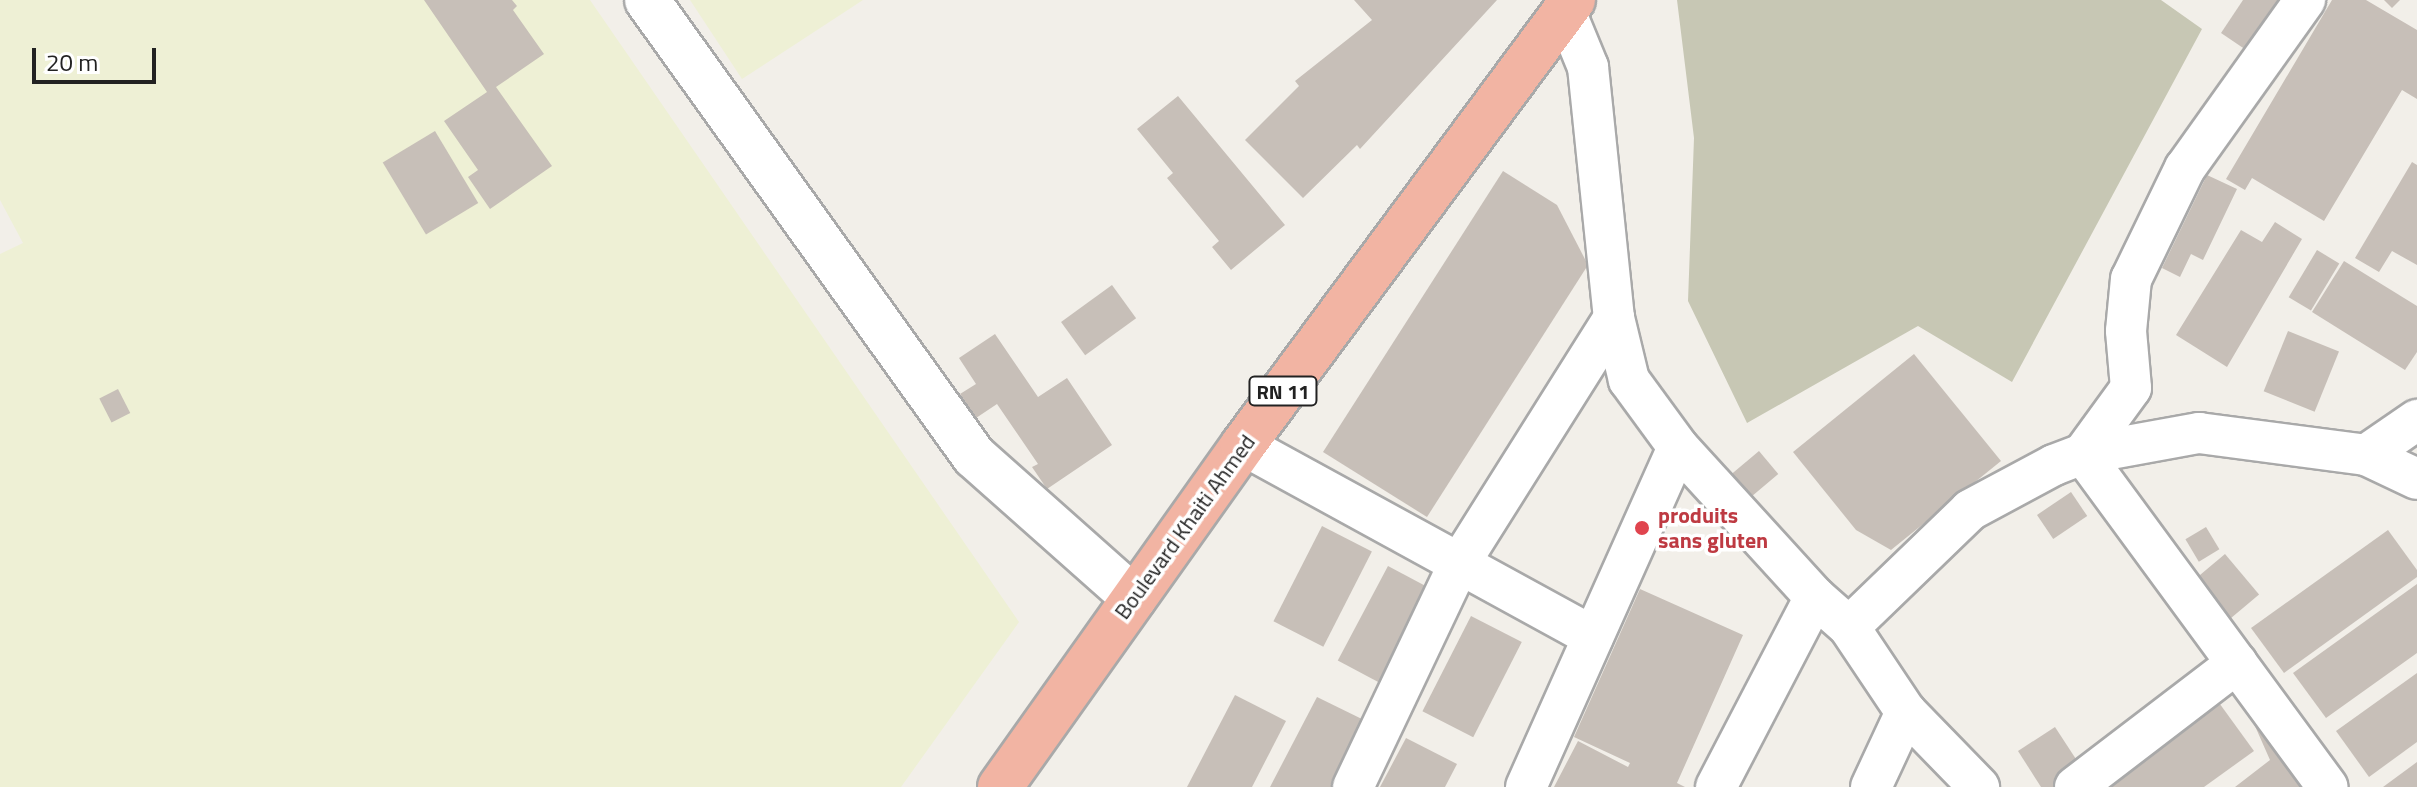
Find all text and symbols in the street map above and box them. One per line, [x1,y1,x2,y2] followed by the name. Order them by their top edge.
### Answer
[36,32,160,82] scale bar
[46,44,98,80] text: 20 m
[1247,375,1319,407] road number: RN 11
[1109,430,1261,624] street label: Boulevard Khaiti Ahmed
[1658,502,1768,554] place label: produits sans gluten
[1633,519,1651,537] marker: produits sans gluten

